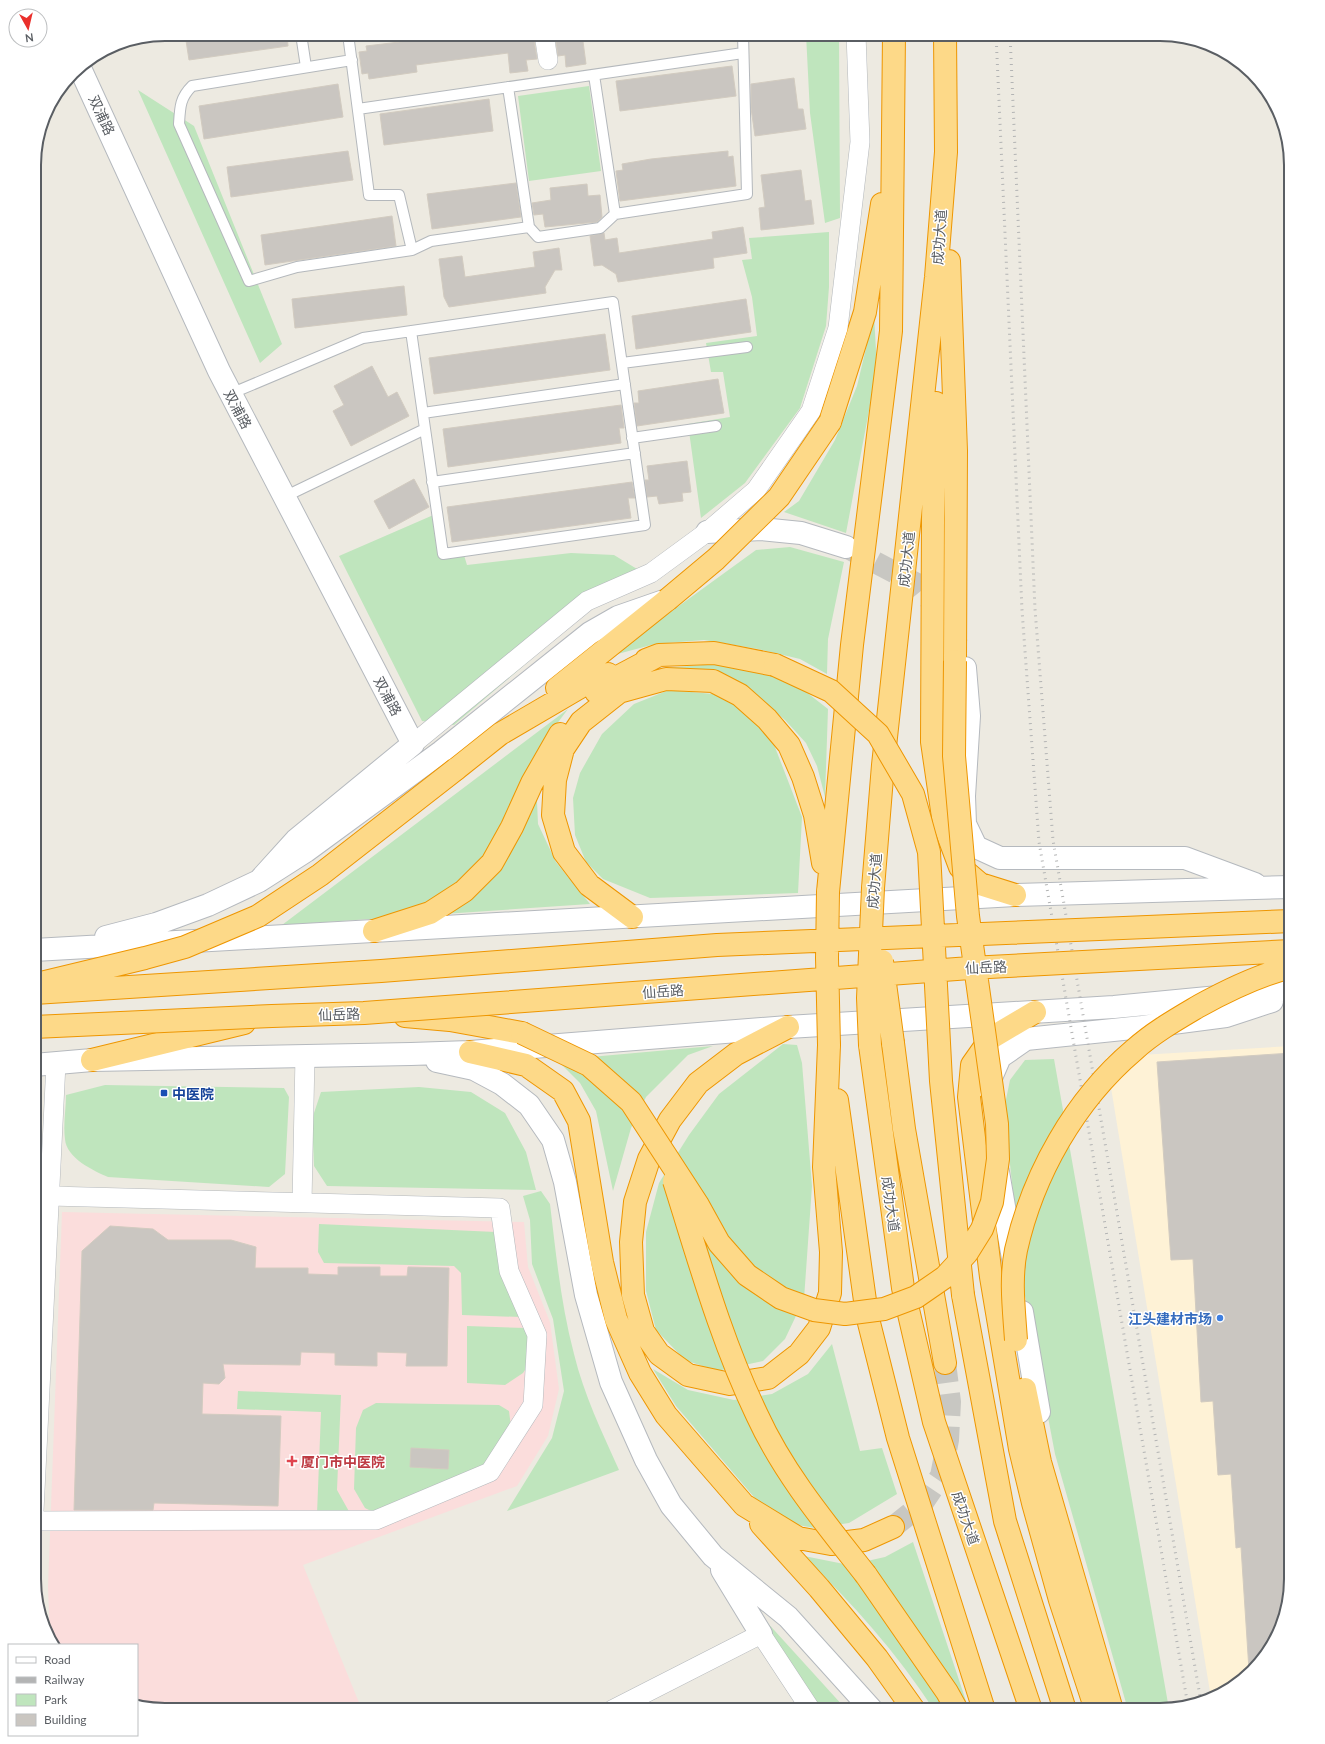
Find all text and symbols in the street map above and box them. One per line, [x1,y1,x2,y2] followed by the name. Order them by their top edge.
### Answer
[8,8,48,48] north arrow
[24,31,35,45] text: N
[85,92,119,138] street label: 双浦路
[929,208,949,266] street label: 成功大道
[221,386,255,432] street label: 双浦路
[895,530,917,588] street label: 成功大道
[371,673,405,719] street label: 双浦路
[864,852,884,910] street label: 成功大道
[965,957,1007,977] street label: 仙岳路
[641,981,685,1001] street label: 仙岳路
[318,1005,360,1023] street label: 仙岳路
[172,1085,214,1102] place label: 中医院
[159,1088,169,1098] marker: 中医院
[879,1175,903,1233] street label: 成功大道
[1128,1310,1212,1327] place label: 江头建材市场
[1215,1313,1225,1323] marker: 江头建材市场
[301,1453,385,1470] place label: 厦门市中医院
[286,1455,298,1467] marker: 厦门市中医院
[949,1489,983,1547] street label: 成功大道
[8,1644,138,1736] legend
[44,1652,71,1667] text: Road
[44,1672,85,1687] text: Railway
[44,1692,68,1707] text: Park
[44,1712,87,1727] text: Building

